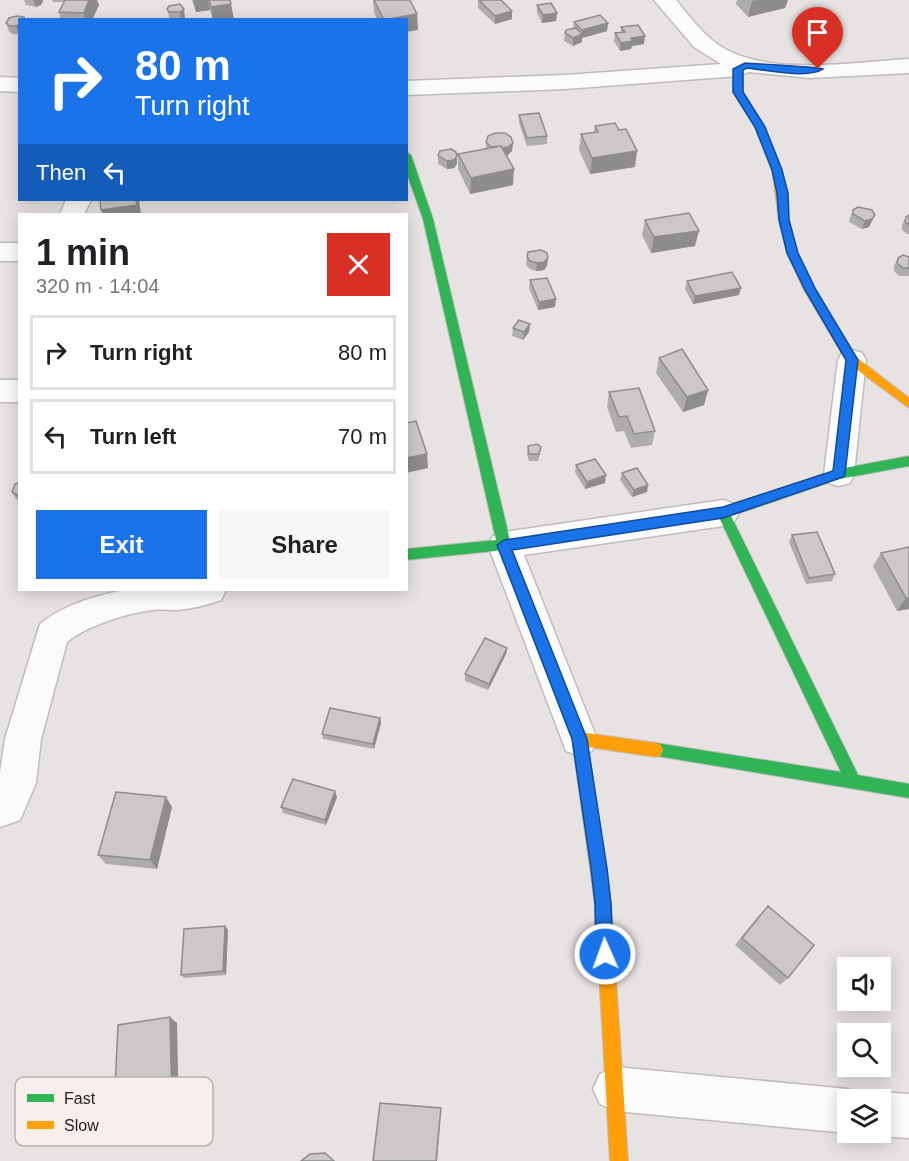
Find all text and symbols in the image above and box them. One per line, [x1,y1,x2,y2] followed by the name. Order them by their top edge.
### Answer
[792,7,843,69] pin
[801,16,834,49] icon: arrive
[36,42,114,120] icon: right
[135,42,231,89] text: 80 m
[135,91,250,121] text: Turn right
[98,156,131,189] icon: left
[36,160,86,185] text: Then
[36,232,130,273] text: 1 min
[327,233,390,296] button: close
[36,275,159,297] text: 320 m · 14:04
[39,336,72,369] icon: right
[90,340,192,365] text: Turn right
[338,340,387,365] text: 80 m
[39,420,72,453] icon: left
[90,424,176,449] text: Turn left
[338,424,387,449] text: 70 m
[36,510,207,579] button: Exit
[219,510,390,579] button: Share
[573,922,637,986] position arrow
[837,957,891,1143] map controls
[837,957,891,1011] button: sound
[837,1023,891,1077] button: search
[15,1077,213,1146] legend
[837,1089,891,1143] button: layers
[64,1090,96,1107] text: Fast
[64,1117,99,1134] text: Slow

